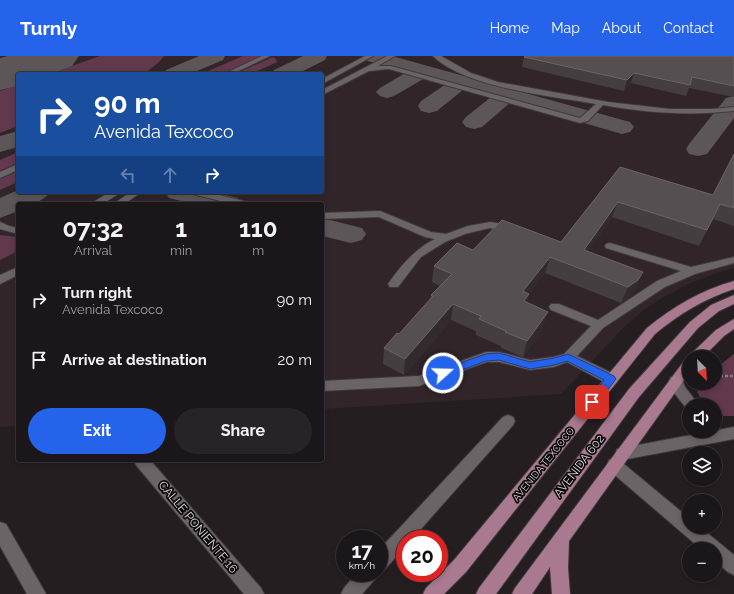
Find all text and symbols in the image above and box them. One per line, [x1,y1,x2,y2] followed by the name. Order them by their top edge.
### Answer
[20,17,77,39] text: Turnly
[490,20,529,36] text: Home
[551,20,580,36] text: Map
[602,20,641,36] text: About
[663,20,714,36] text: Contact
[94,87,160,120] text: 90 m
[28,88,80,140] icon: right
[94,121,234,142] text: Avenida Texcoco
[117,164,139,186] icon: left
[159,164,181,186] icon: ahead
[201,164,223,186] icon: right
[63,214,124,243] text: 07:32
[175,214,187,243] text: 1
[239,214,277,243] text: 110
[74,243,112,258] text: Arrival
[170,243,192,258] text: min
[252,243,264,258] text: m
[62,284,132,302] text: Turn right
[28,289,50,311] icon: right
[276,291,312,309] text: 90 m
[62,302,163,317] text: Avenida Texcoco
[28,349,50,371] icon: arrive
[682,350,722,390] north arrow
[682,350,722,582] map controls
[62,351,207,369] text: Arrive at destination
[277,351,312,369] text: 20 m
[422,352,464,394] position arrow
[575,385,609,419] pin
[581,391,603,413] icon: arrive
[682,398,722,438] button: sound
[28,408,166,454] button: Exit
[174,408,312,454] button: Share
[510,425,577,503] street label: AVENIDA TEXCOCO
[551,432,607,500] street label: AVENIDA 602
[682,446,722,486] button: layers
[155,478,241,576] street label: CALLE PONIENTE 16
[682,494,722,534] button: +
[396,530,448,582] speed limit sign: 20
[351,539,373,563] text: 17
[682,542,722,582] button: −
[349,560,375,571] text: km/h

